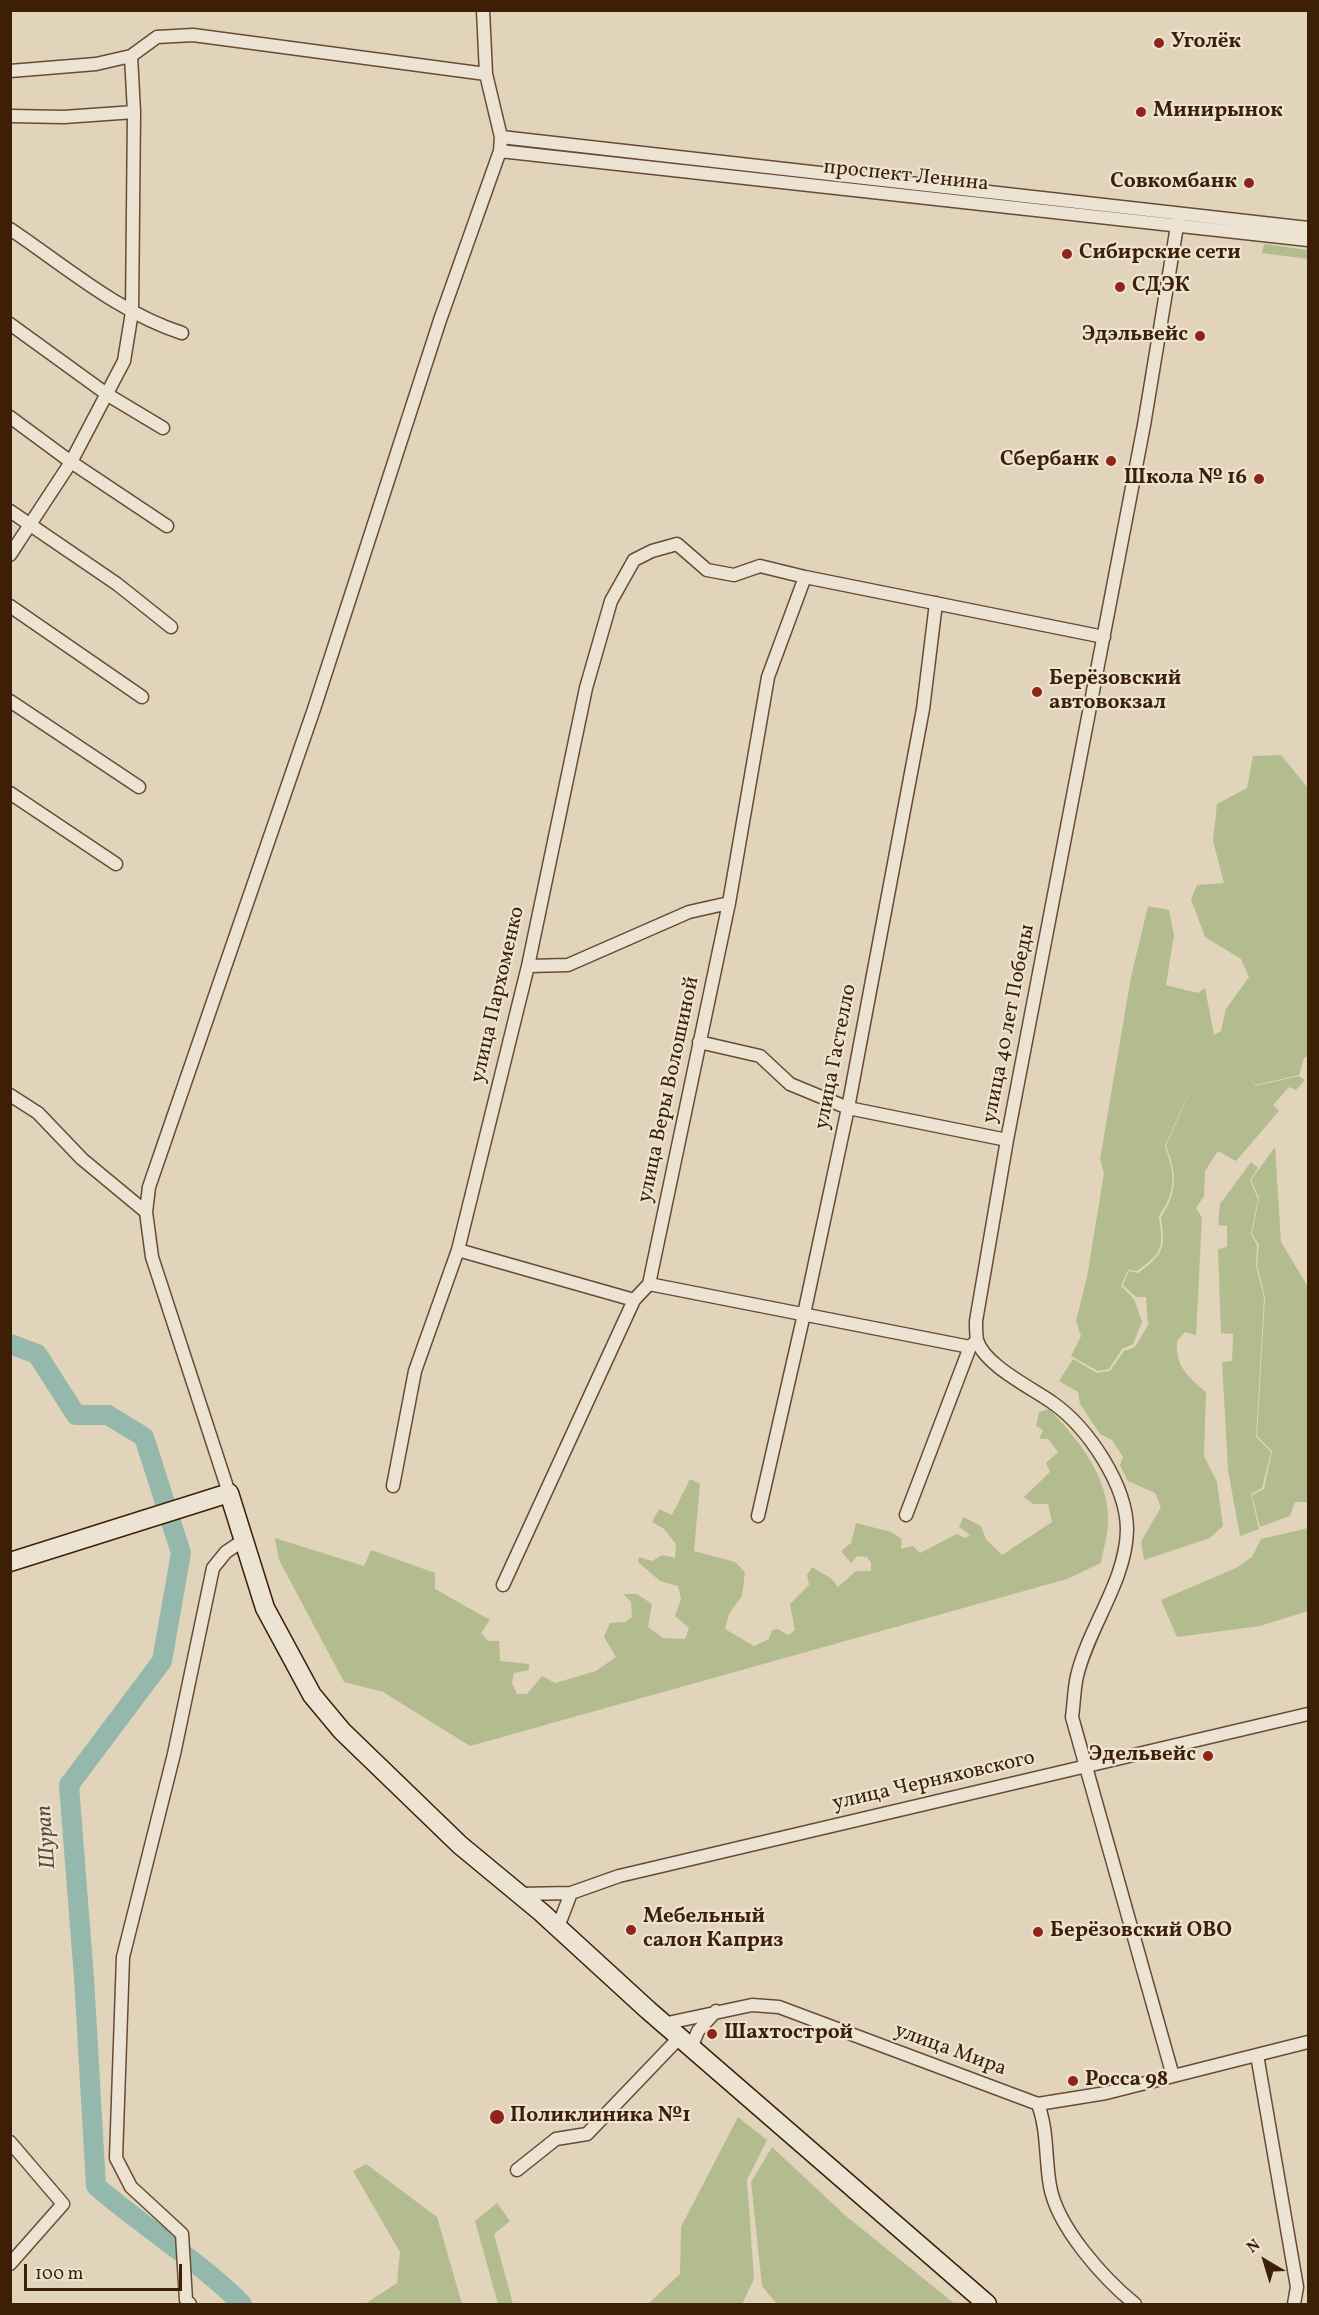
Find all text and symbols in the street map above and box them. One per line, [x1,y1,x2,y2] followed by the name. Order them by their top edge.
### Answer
[1171,30,1241,56] place label: Уголёк
[1152,36,1166,50] marker: Уголёк
[1153,99,1283,125] place label: Минирынок
[1134,105,1148,119] marker: Минирынок
[822,156,990,198] street label: проспект Ленина
[1110,170,1237,196] place label: Совкомбанк
[1242,176,1256,190] marker: Совкомбанк
[1079,241,1241,267] place label: Сибирские сети
[1060,247,1074,261] marker: Сибирские сети
[1132,274,1190,300] place label: СДЭК
[1113,280,1127,294] marker: СДЭК
[1082,323,1188,349] place label: Эдэльвейс
[1193,329,1207,343] marker: Эдэльвейс
[1000,448,1099,474] place label: Сбербанк
[1104,454,1118,468] marker: Сбербанк
[1124,466,1247,492] place label: Школа № 16
[1252,472,1266,486] marker: Школа № 16
[1049,667,1181,717] place label: Берёзовский автовокзал
[1030,685,1044,699] marker: Берёзовский автовокзал
[466,904,532,1086] street label: улица Пархоменко
[978,922,1042,1126] street label: улица 40 лет Победы
[634,975,706,1205] street label: улица Веры Волошиной
[811,982,863,1132] street label: улица Гастелло
[1089,1743,1196,1769] place label: Эдельвейс
[830,1746,1038,1818] street label: улица Черняховского
[1201,1749,1215,1763] marker: Эдельвейс
[33,1804,63,1870] water label: Шурап
[643,1905,784,1955] place label: Мебельный салон Каприз
[1050,1919,1232,1945] place label: Берёзовский ОВО
[624,1923,638,1937] marker: Мебельный салон Каприз
[1031,1925,1045,1939] marker: Берёзовский ОВО
[890,2019,1010,2083] street label: улица Мира
[724,2021,853,2047] place label: Шахтострой
[705,2027,719,2041] marker: Шахтострой
[1085,2068,1168,2094] place label: Росса 98
[1066,2074,1080,2088] marker: Росса 98
[510,2104,691,2130] place label: Поликлиника №1
[488,2108,506,2126] marker: Поликлиника №1
[1235,2231,1295,2291] north arrow
[1243,2235,1265,2259] text: N
[27,2252,184,2290] scale bar
[35,2262,84,2287] text: 100 m

